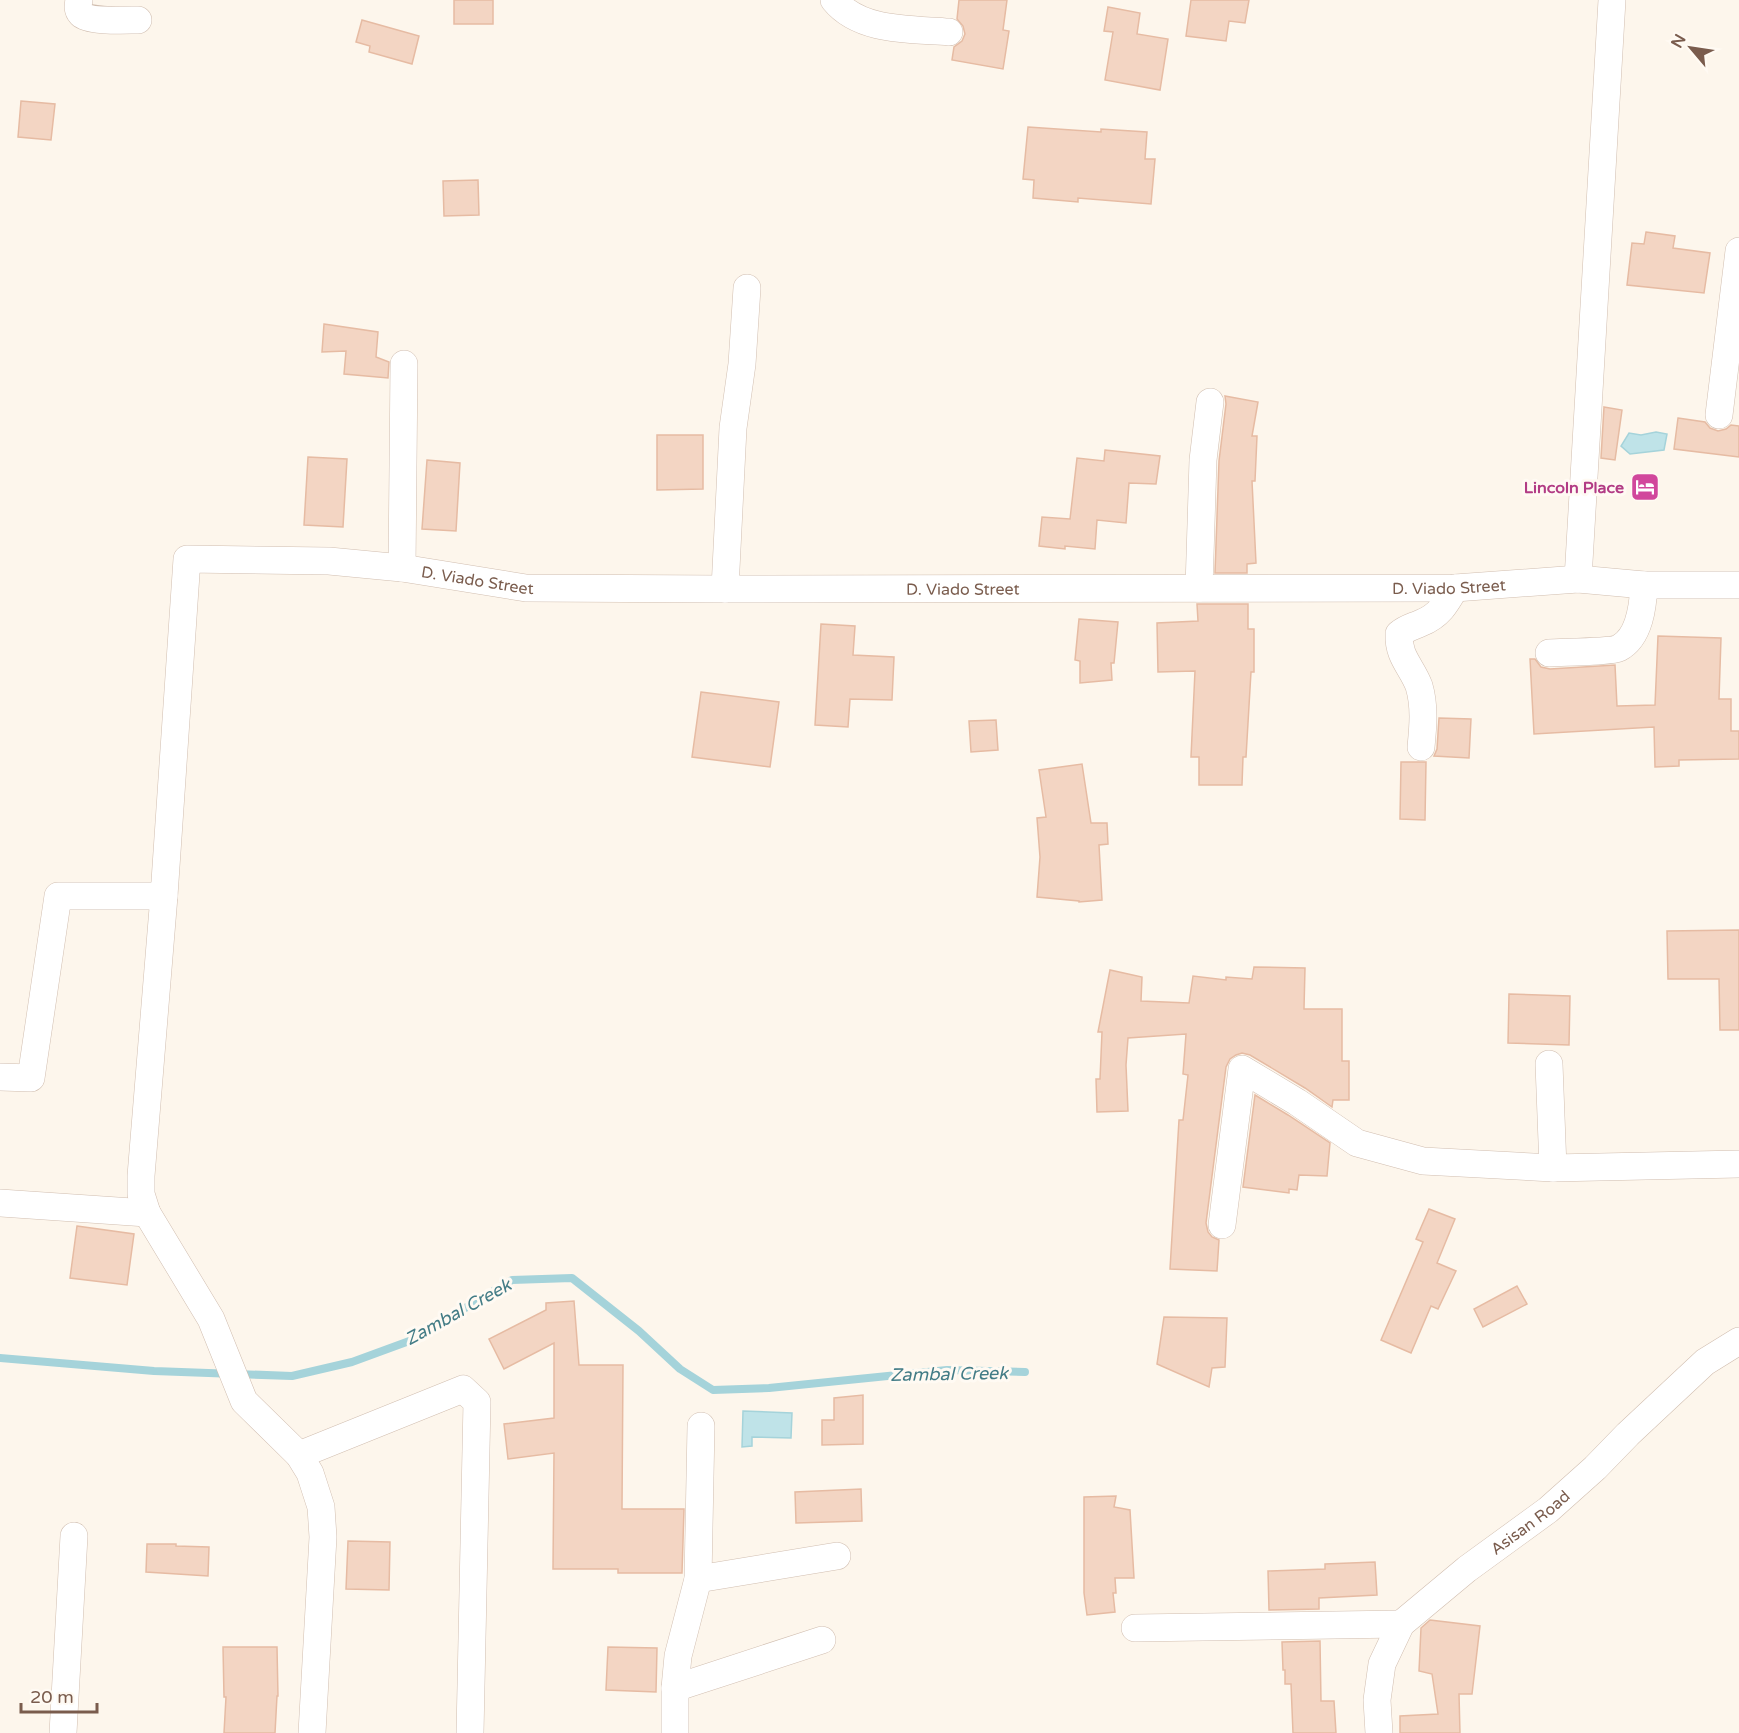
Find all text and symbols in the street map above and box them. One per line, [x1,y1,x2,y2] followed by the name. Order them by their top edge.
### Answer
[1661,18,1721,78] north arrow
[1667,31,1691,52] text: N
[1629,471,1661,503] hotel icon: Lincoln Place
[1524,478,1624,498] place label: Lincoln Place
[420,562,534,599] street label: D. Viado Street
[1392,575,1506,599] street label: D. Viado Street
[906,580,1020,600] street label: D. Viado Street
[401,1273,516,1350] water label: Zambal Creek
[890,1362,1009,1386] water label: Zambal Creek
[1487,1486,1574,1560] street label: Asisan Road
[21,1676,98,1714] scale bar
[30,1686,74,1708] text: 20 m

